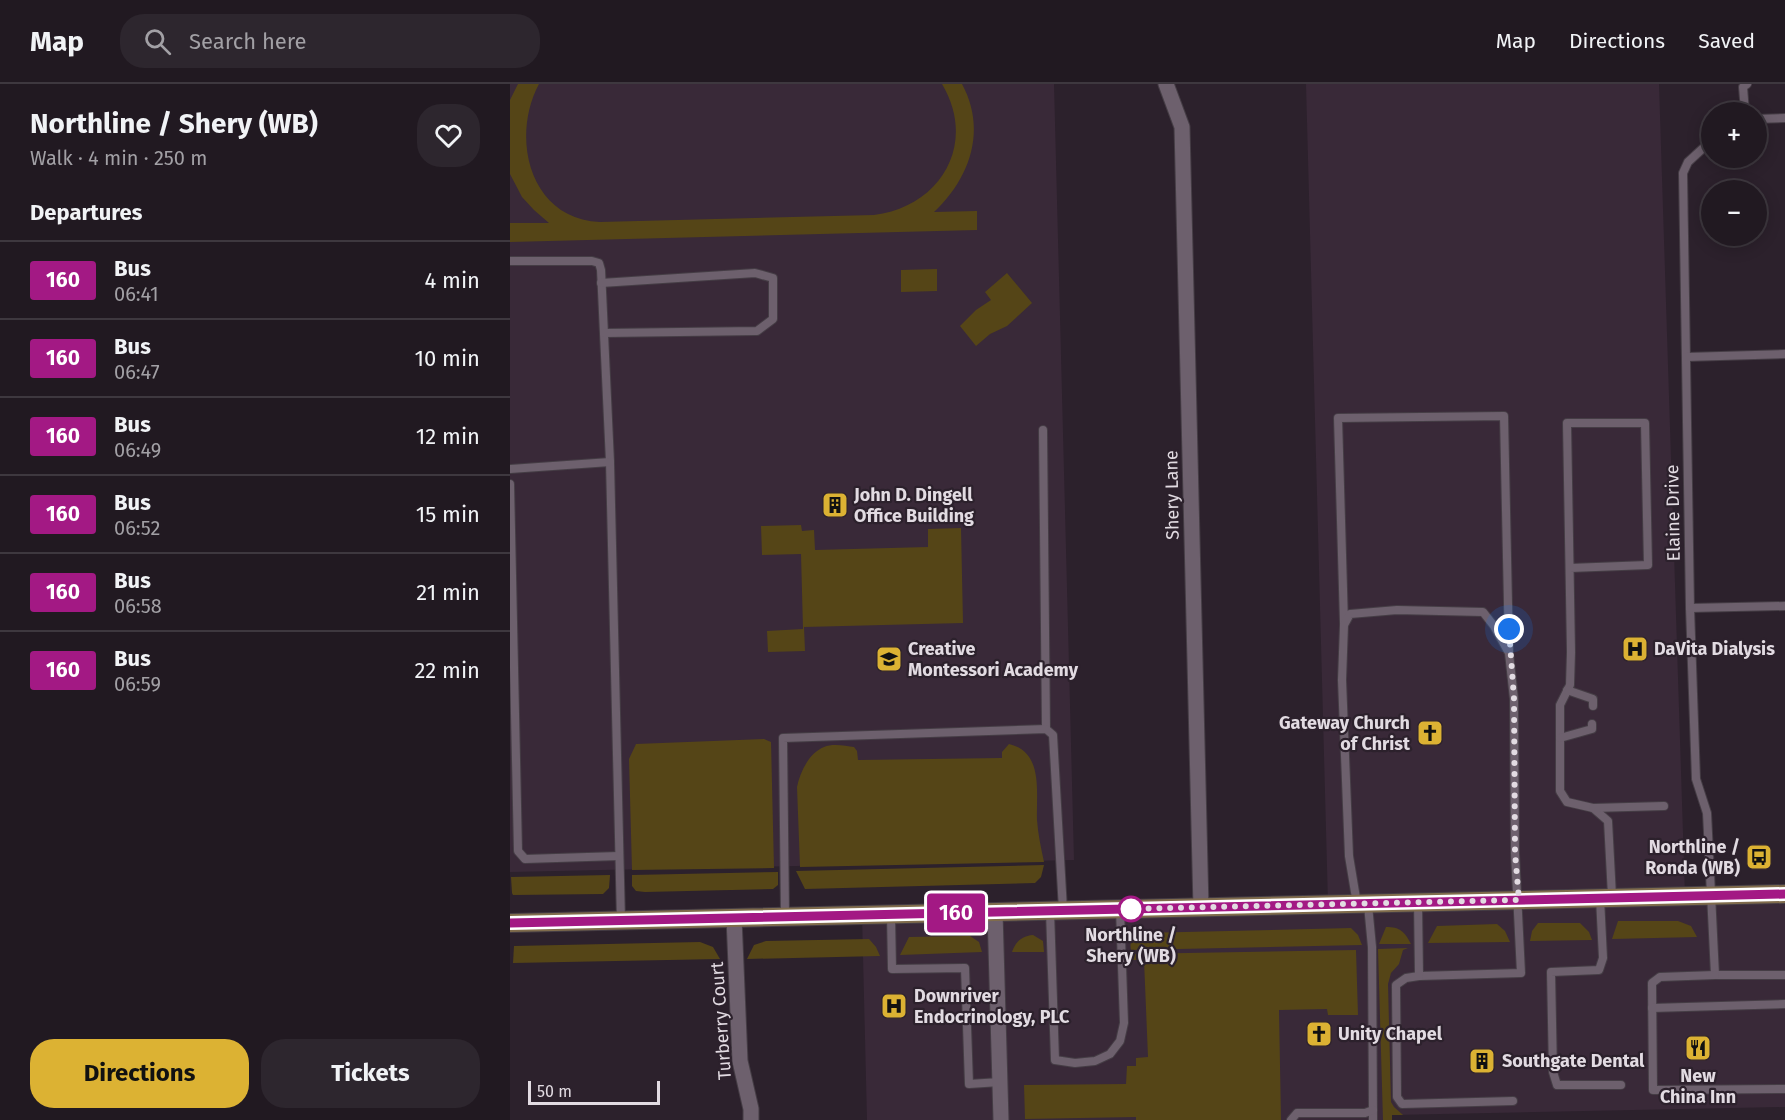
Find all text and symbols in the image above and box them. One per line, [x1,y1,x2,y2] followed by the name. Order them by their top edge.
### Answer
[120,14,540,68] search box
[30,25,84,58] text: Map
[141,25,174,58] icon: search
[189,28,307,55] text: Search here
[1496,28,1536,54] text: Map
[1569,28,1665,54] text: Directions
[1698,28,1755,54] text: Saved
[1701,102,1767,246] map controls
[1701,102,1767,168] button: +
[417,104,480,167] button: heart
[30,107,318,140] text: Northline / Shery (WB)
[30,146,207,170] text: Walk · 4 min · 250 m
[1701,180,1767,246] button: −
[30,199,142,226] text: Departures
[114,255,151,282] text: Bus
[46,267,80,293] text: 160
[425,267,480,294] text: 4 min
[114,282,159,306] text: 06:41
[114,333,151,360] text: Bus
[46,345,80,371] text: 160
[414,345,480,372] text: 10 min
[114,360,160,384] text: 06:47
[114,411,151,438] text: Bus
[46,423,80,449] text: 160
[416,423,480,450] text: 12 min
[114,438,161,462] text: 06:49
[1160,450,1184,540] street label: Shery Lane
[1661,464,1685,562] street label: Elaine Drive
[853,484,974,527] place label: John D. Dingell Office Building
[114,489,151,516] text: Bus
[820,490,850,520] building icon: John D. Dingell Office Building
[46,501,80,527] text: 160
[416,501,480,528] text: 15 min
[114,516,160,540] text: 06:52
[114,567,151,594] text: Bus
[46,579,80,605] text: 160
[416,579,480,606] text: 21 min
[114,594,162,618] text: 06:58
[1494,614,1524,644] your location
[1620,634,1650,664] hospital icon: DaVita Dialysis
[908,638,1079,681] place label: Creative Montessori Academy
[1654,638,1775,660] place label: DaVita Dialysis
[874,644,904,674] school or university icon: Creative Montessori Academy
[114,645,151,672] text: Bus
[46,657,80,683] text: 160
[414,657,480,684] text: 22 min
[114,672,161,696] text: 06:59
[1279,712,1411,755] place label: Gateway Church of Christ
[1415,718,1445,748] church icon: Gateway Church of Christ
[1645,836,1740,879] place label: Northline / Ronda (WB)
[1744,842,1774,872] bus stop icon: Northline / Ronda (WB)
[922,894,990,932] line badge: 160
[1118,896,1144,922] marker: Northline / Shery (WB)
[939,900,973,926] text: 160
[1085,924,1177,967] place label: Northline / Shery (WB)
[706,961,736,1081] street label: Turberry Court
[914,985,1070,1028] place label: Downriver Endocrinology, PLC
[879,991,909,1021] hospital icon: Downriver Endocrinology, PLC
[1304,1019,1334,1049] church icon: Unity Chapel
[1338,1023,1443,1045] place label: Unity Chapel
[1683,1033,1713,1063] restaurant icon: New China Inn
[30,1039,249,1108] button: Directions
[261,1039,480,1108] button: Tickets
[1467,1046,1497,1076] building icon: Southgate Dental
[1502,1050,1645,1072] place label: Southgate Dental
[1660,1065,1736,1108] place label: New China Inn
[528,1078,660,1106] scale bar
[537,1082,572,1101] text: 50 m

